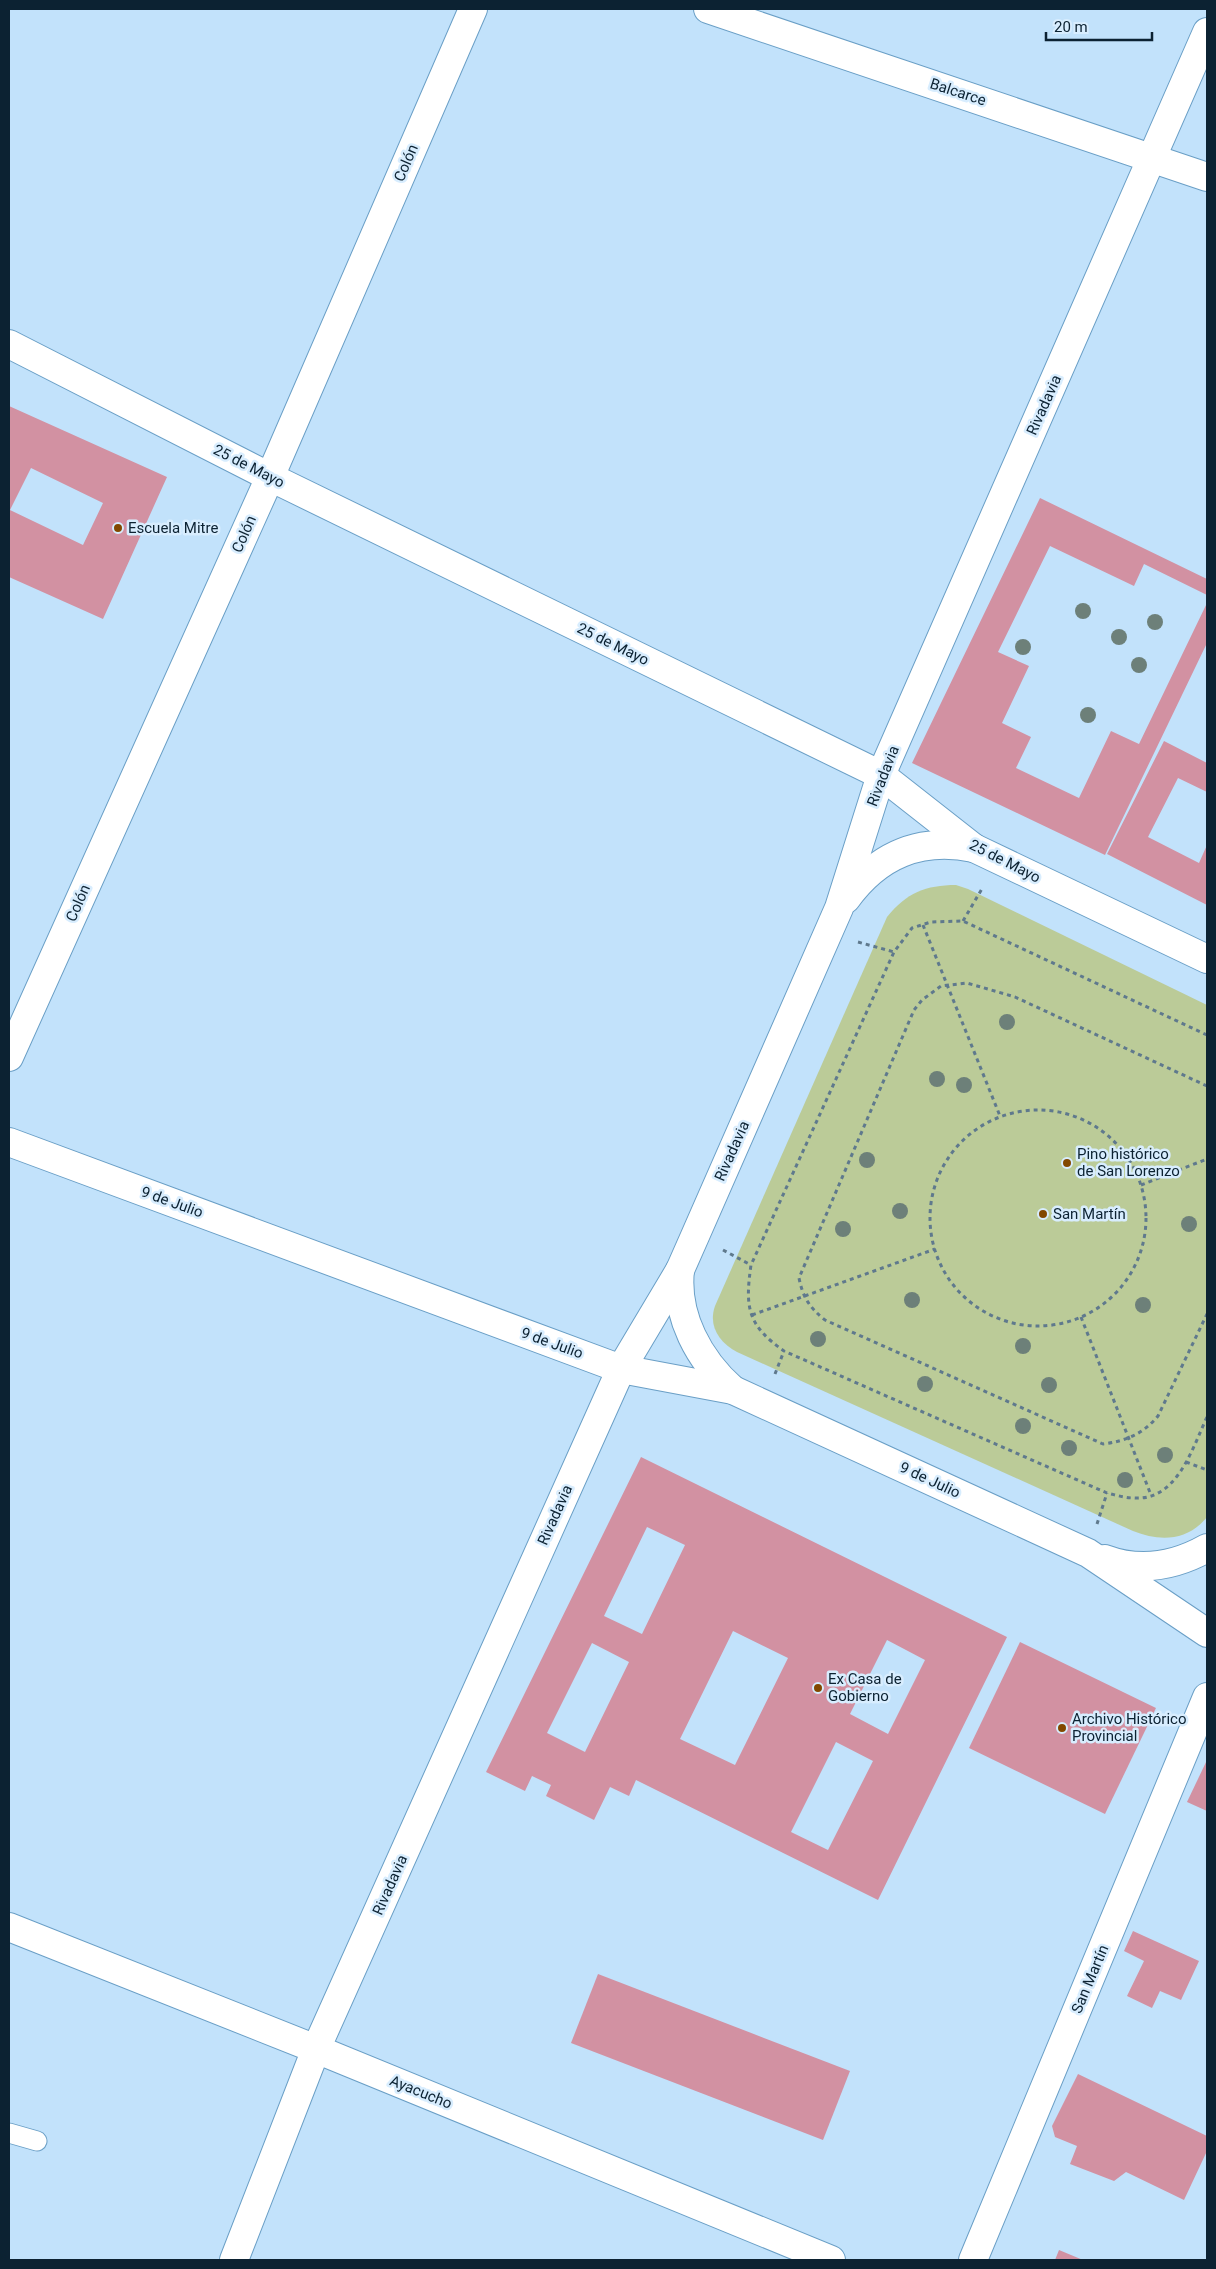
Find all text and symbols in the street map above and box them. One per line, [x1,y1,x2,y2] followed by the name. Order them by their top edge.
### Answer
[1046,10,1152,42] scale bar
[1054,18,1088,36] text: 20 m
[928,74,988,110] street label: Balcarce
[390,142,422,184] street label: Colón
[1023,372,1065,438] street label: Rivadavia
[210,440,288,492] street label: 25 de Mayo
[228,513,260,555] street label: Colón
[128,519,218,537] place label: Escuela Mitre
[112,522,124,534] marker: Escuela Mitre
[574,619,652,669] street label: 25 de Mayo
[863,743,903,809] street label: Rivadavia
[966,835,1044,887] street label: 25 de Mayo
[62,882,94,924] street label: Colón
[711,1118,753,1184] street label: Rivadavia
[1077,1145,1180,1180] place label: Pino histórico de San Lorenzo
[1061,1157,1073,1169] marker: Pino histórico de San Lorenzo
[139,1182,205,1222] street label: 9 de Julio
[1053,1205,1126,1223] place label: San Martín
[1037,1208,1049,1220] marker: San Martín
[519,1323,585,1363] street label: 9 de Julio
[897,1458,963,1502] street label: 9 de Julio
[534,1482,576,1548] street label: Rivadavia
[828,1670,902,1705] place label: Ex Casa de Gobierno
[812,1682,824,1694] marker: Ex Casa de Gobierno
[1072,1710,1186,1745] place label: Archivo Histórico Provincial
[1056,1722,1068,1734] marker: Archivo Histórico Provincial
[369,1852,411,1918] street label: Rivadavia
[1068,1942,1112,2016] street label: San Martín
[387,2071,455,2113] street label: Ayacucho

